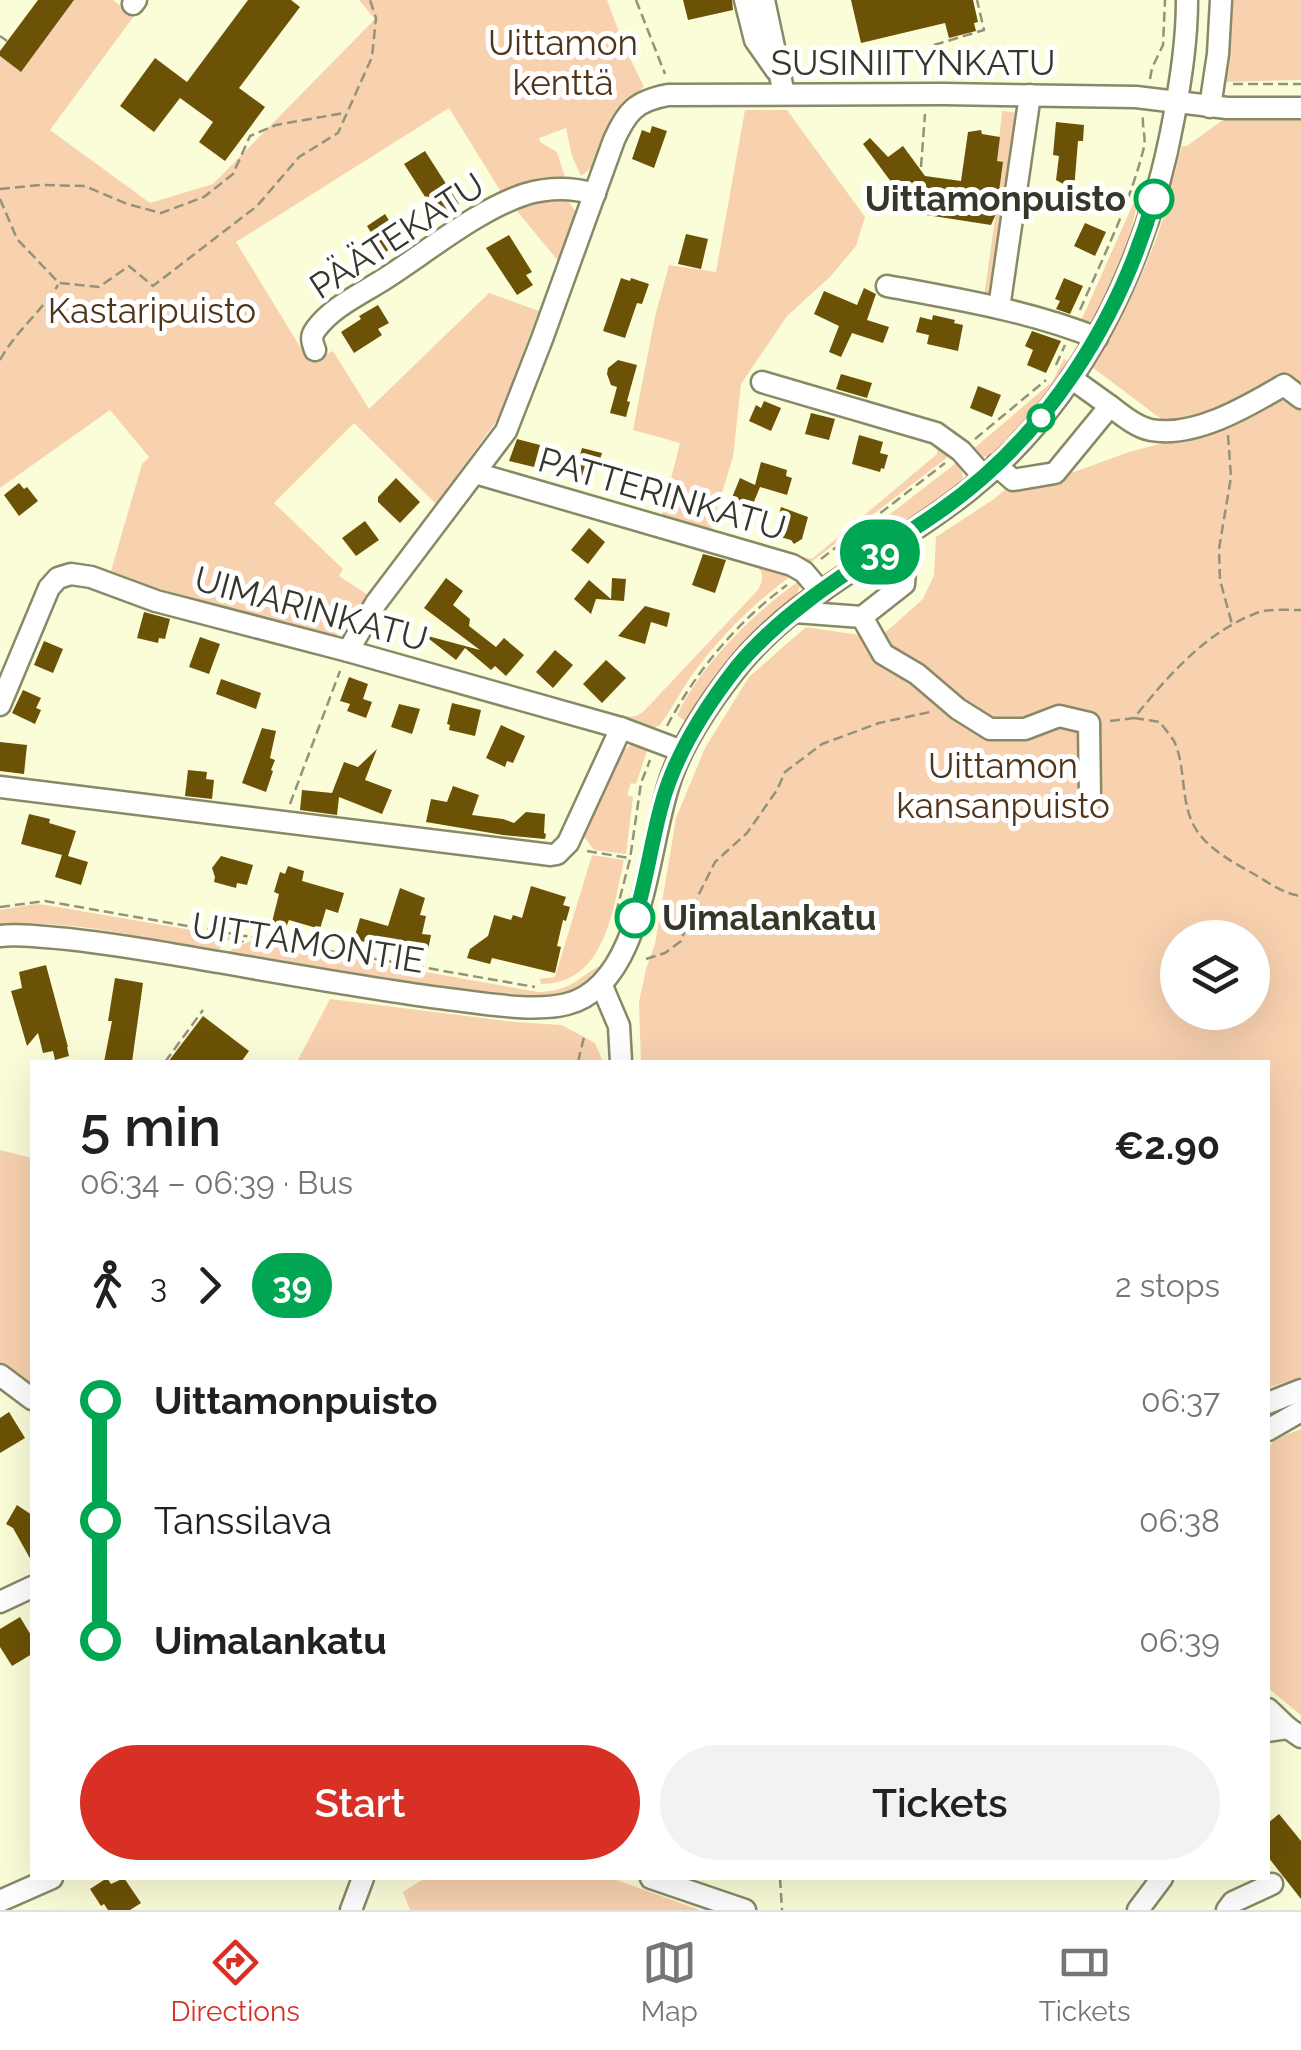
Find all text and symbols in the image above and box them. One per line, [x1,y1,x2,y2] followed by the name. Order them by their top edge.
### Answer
[488,22,638,103] park label: Uittamon kenttä
[771,42,1055,83] street label: SUSINIITYNKATU
[302,164,491,307] street label: PÄÄTEKATU
[865,178,1126,219] place label: Uittamonpuisto
[1135,180,1173,218] marker: Uittamonpuisto
[48,290,256,331] park label: Kastaripuisto
[1028,405,1054,431] unlabelled marker
[534,439,791,548] street label: PATTERINKATU
[835,520,925,584] line badge: 39
[860,532,900,573] text: 39
[190,558,432,659] street label: UIMARINKATU
[896,745,1110,826] park label: Uittamon kansanpuisto
[662,897,876,938] place label: Uimalankatu
[616,899,654,937] marker: Uimalankatu
[189,904,427,981] street label: UITTAMONTIE
[1160,920,1270,1030] map controls
[1160,920,1270,1030] button: layers
[80,1094,221,1159] text: 5 min
[1114,1123,1220,1168] text: €2.90
[80,1164,353,1201] text: 06:34 – 06:39 · Bus
[80,1258,135,1313] icon: walk
[182,1258,237,1313] icon: forward
[272,1265,312,1306] text: 39
[150,1267,167,1304] text: 3
[1115,1267,1220,1304] text: 2 stops
[154,1378,438,1423] text: Uittamonpuisto
[1141,1382,1220,1419] text: 06:37
[154,1498,332,1543] text: Tanssilava
[1139,1502,1220,1539] text: 06:38
[154,1618,387,1663] text: Uimalankatu
[1139,1622,1220,1659] text: 06:39
[80,1745,640,1860] button: Start
[660,1745,1220,1860] button: Tickets
[170,1935,300,2028] tab: Directions
[641,1935,698,2028] tab: Map
[1039,1935,1131,2028] tab: Tickets

